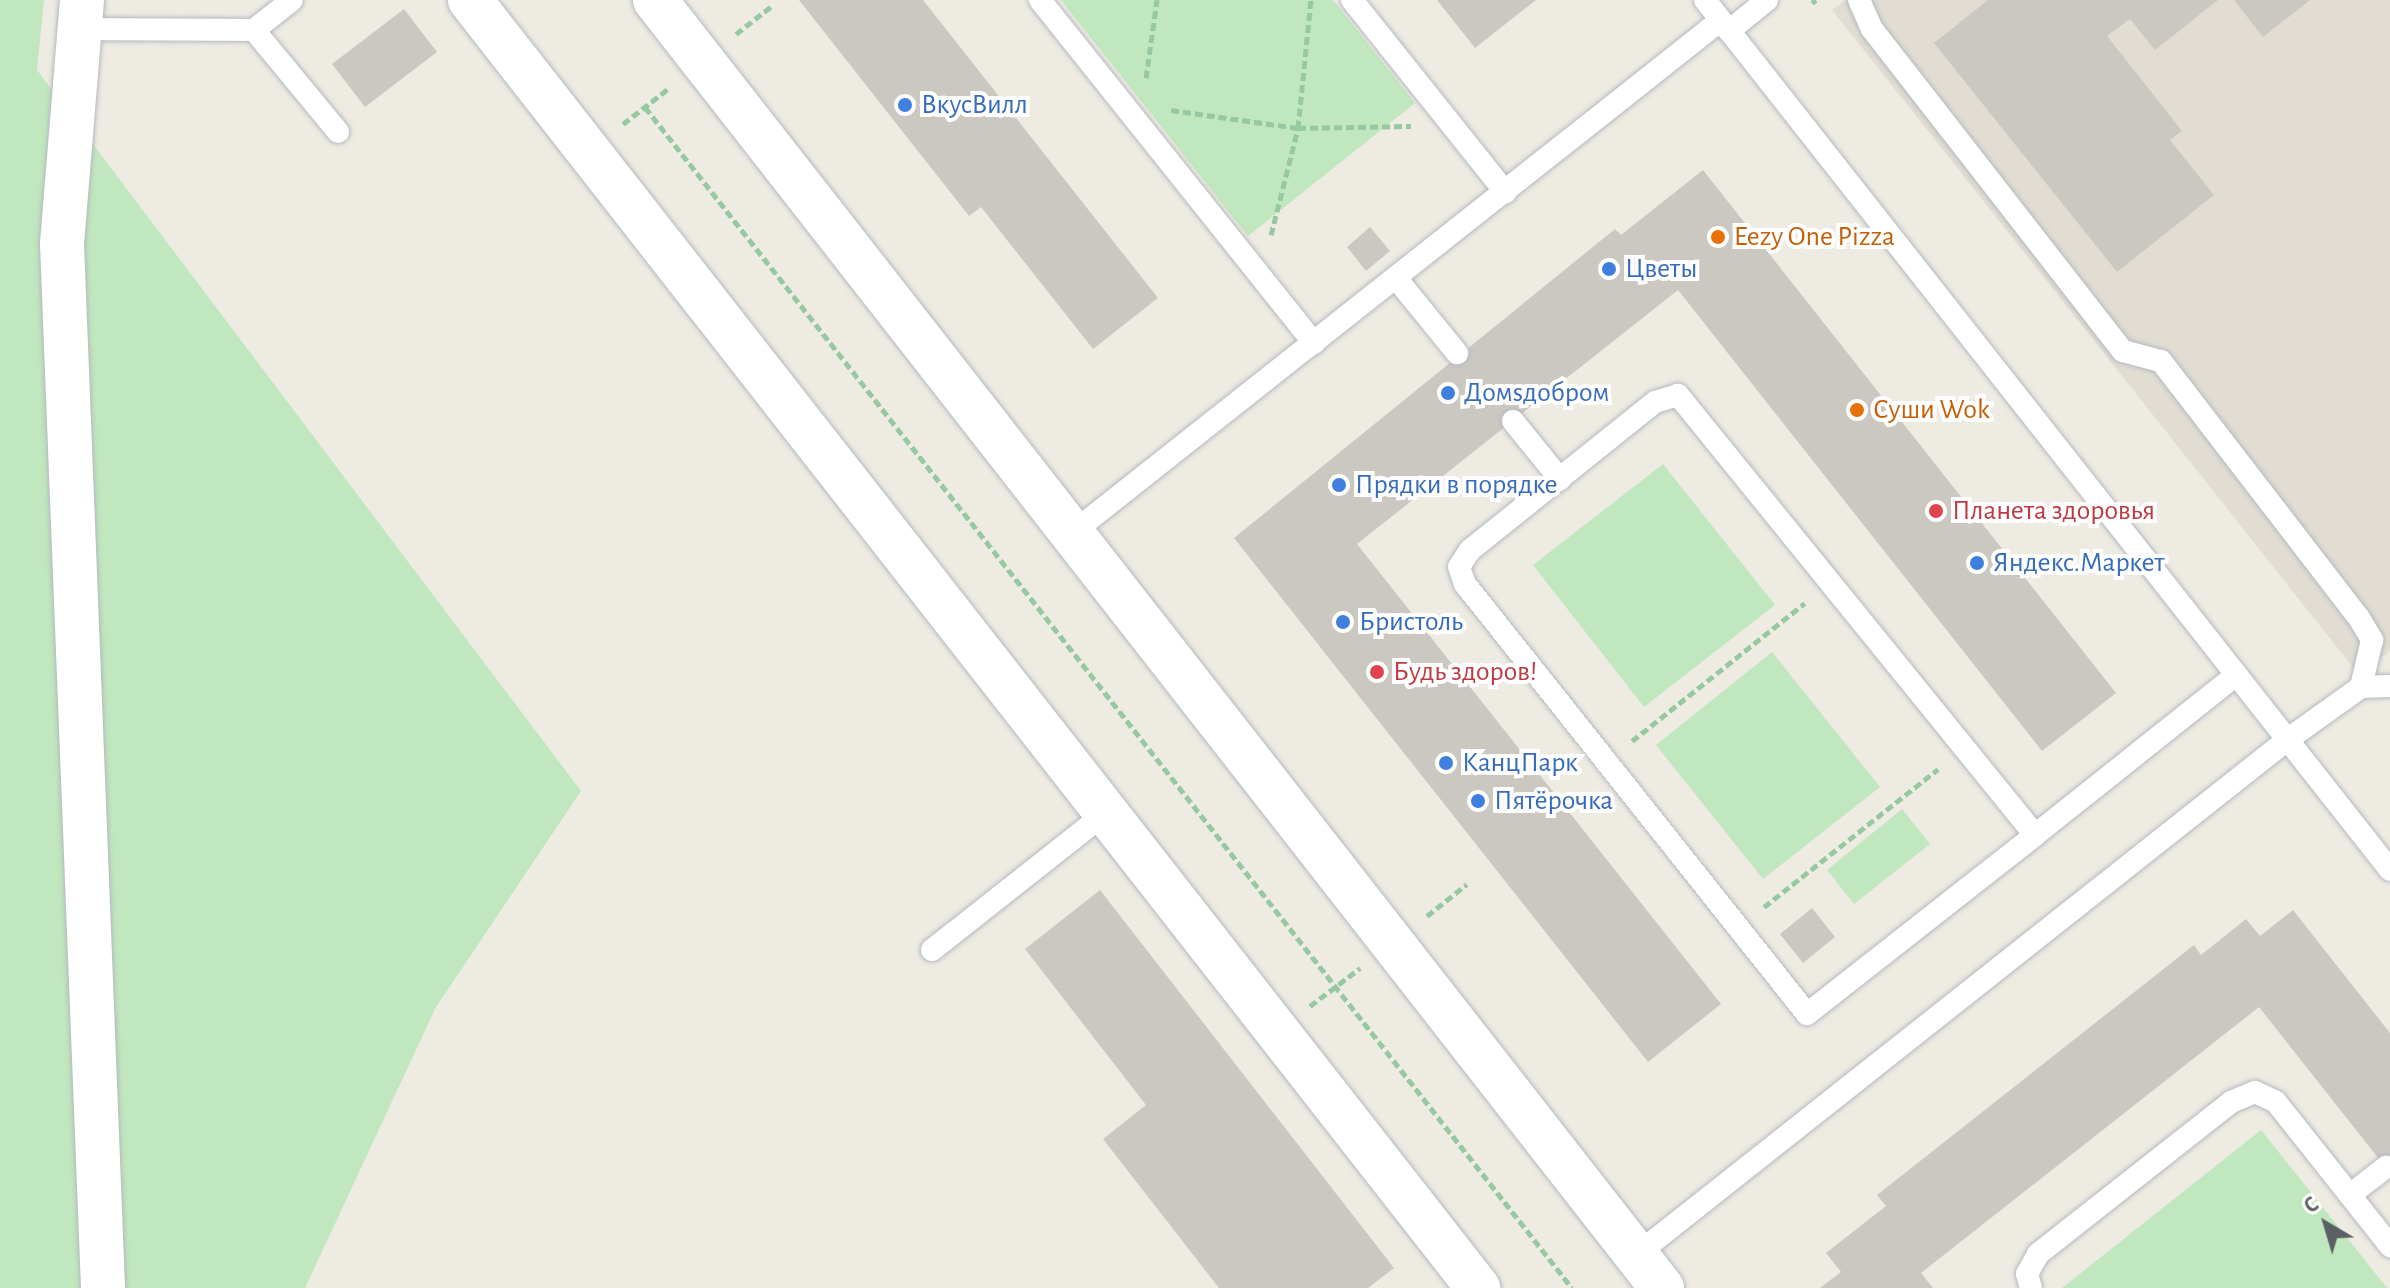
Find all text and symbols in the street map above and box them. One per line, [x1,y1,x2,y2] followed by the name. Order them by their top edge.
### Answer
[921,88,1028,122] place label: ВкусВилл
[896,96,914,114] marker: ВкусВилл
[1734,220,1895,254] place label: Eezy One Pizza
[1709,228,1727,246] marker: Eezy One Pizza
[1625,252,1697,286] place label: Цветы
[1600,260,1618,278] marker: Цветы
[1464,376,1609,410] place label: Домsдобром
[1439,384,1457,402] marker: Домsдобром
[1873,393,1990,427] place label: Суши Wok
[1848,401,1866,419] marker: Суши Wok
[1355,468,1558,502] place label: Прядки в порядке
[1330,476,1348,494] marker: Прядки в порядке
[1952,494,2155,528] place label: Планета здоровья
[1927,502,1945,520] marker: Планета здоровья
[1993,546,2165,580] place label: Яндекс.Маркет
[1968,554,1986,572] marker: Яндекс.Маркет
[1359,605,1463,639] place label: Бристоль
[1334,613,1352,631] marker: Бристоль
[1393,655,1537,689] place label: Будь здоров!
[1368,663,1386,681] marker: Будь здоров!
[1462,746,1578,780] place label: КанцПарк
[1437,754,1455,772] marker: КанцПарк
[1494,784,1613,818] place label: Пятёрочка
[1469,792,1487,810] marker: Пятёрочка
[2286,1184,2366,1264] north arrow
[2300,1193,2323,1218] text: С

